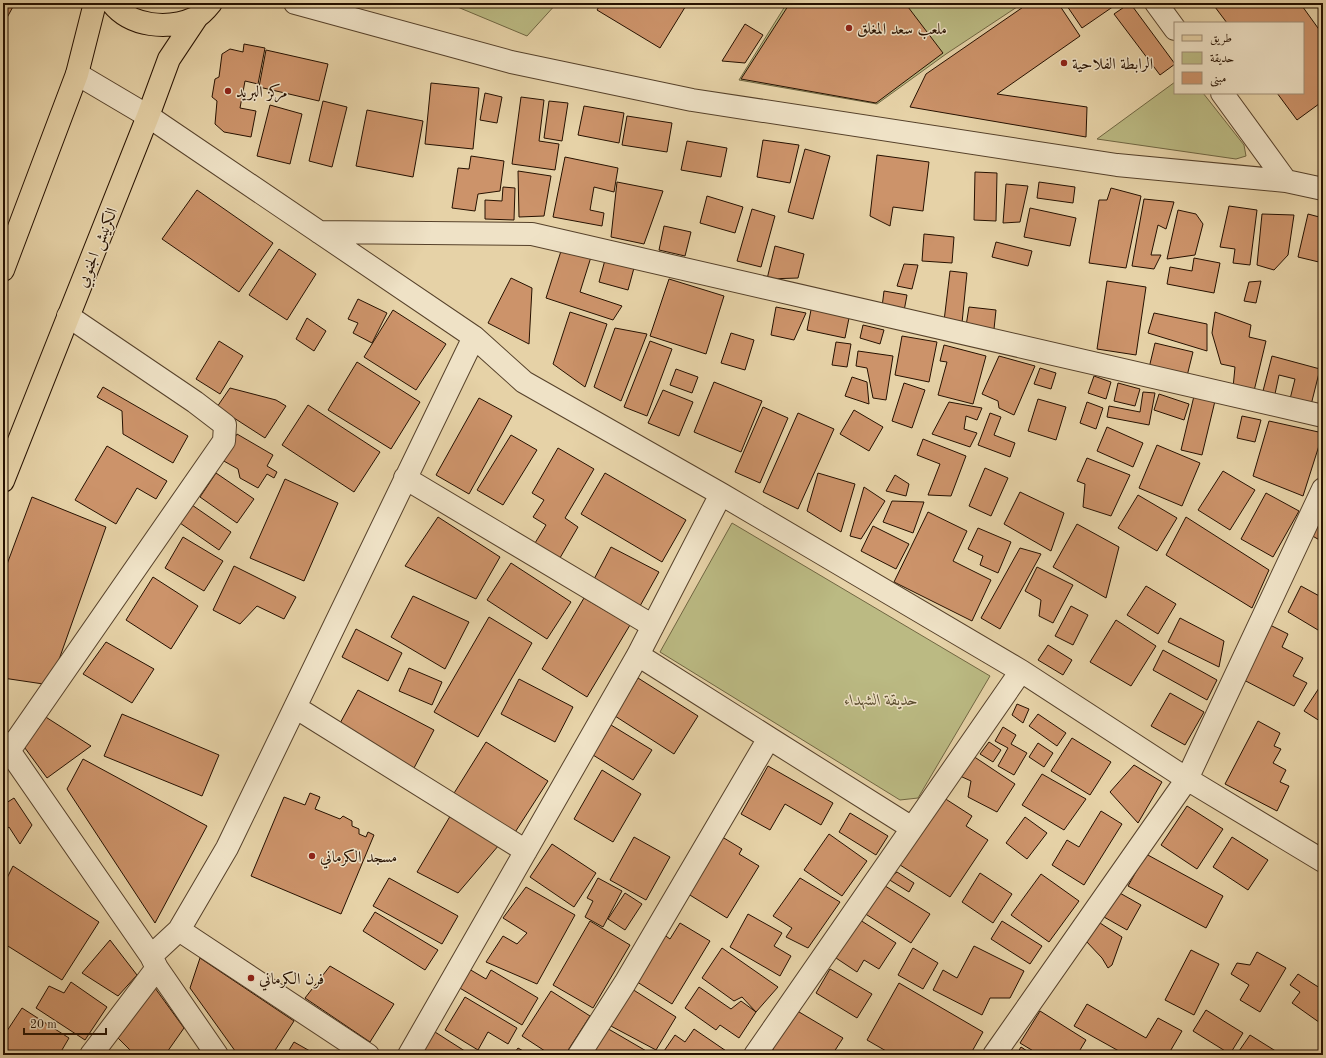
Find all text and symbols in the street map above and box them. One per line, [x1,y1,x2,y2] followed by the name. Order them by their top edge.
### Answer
[857,22,947,39] place label: ملعب سعد المغلق
[1174,22,1304,94] legend
[844,23,854,33] marker: ملعب سعد المغلق
[1210,33,1232,46] text: طريق
[1210,53,1234,66] text: حديقة
[1072,56,1153,73] place label: الرابطة الفلاحية
[1059,58,1069,68] marker: الرابطة الفلاحية
[1210,73,1226,87] text: مبنى
[236,83,288,103] place label: مركز البريد
[223,86,233,96] marker: مركز البريد
[74,205,124,291] street label: الكرنيش الجنوبي
[844,693,918,710] park label: حديقة الشهداء
[320,849,397,869] place label: مسجد الكرماني
[307,851,317,861] marker: مسجد الكرماني
[259,971,324,991] place label: فرن الكرماني
[246,973,256,983] marker: فرن الكرماني
[24,1010,106,1036] scale bar
[30,1019,57,1031] text: 20 m

